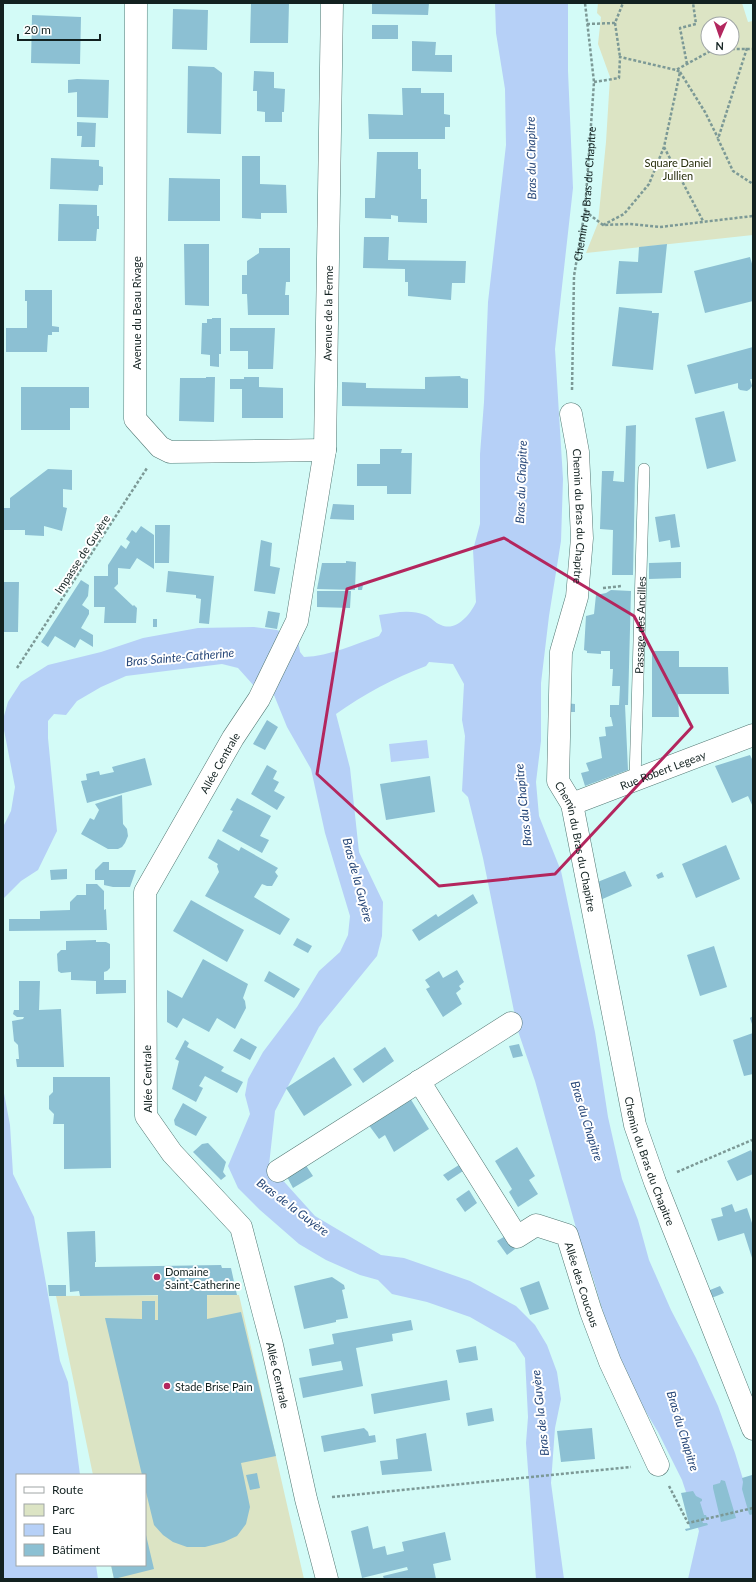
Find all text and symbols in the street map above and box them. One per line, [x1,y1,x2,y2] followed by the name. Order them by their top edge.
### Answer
[18,16,100,42] scale bar
[700,16,740,56] north arrow
[24,22,51,37] text: 20 m
[715,40,724,53] text: N
[523,116,539,200] water label: Bras du Chapitre
[570,126,597,262] street label: Chemin du Bras du Chapitre
[645,156,711,182] park label: Square Daniel Jullien
[130,256,143,370] street label: Avenue du Beau Rivage
[320,265,334,361] street label: Avenue de la Ferme
[512,440,530,524] water label: Bras du Chapitre
[571,448,589,585] street label: Chemin du Bras du Chapitre
[52,512,112,596] street label: Impasse de Guyère
[632,576,647,674] street label: Passage des Ancilles
[125,645,235,669] water label: Bras Sainte-Catherine
[196,729,242,795] street label: Allée Centrale
[618,747,708,792] street label: Rue Robert Legeay
[511,763,535,847] water label: Bras du Chapitre
[553,778,600,913] street label: Chemin du Bras du Chapitre
[340,836,377,924] water label: Bras de la Guyère
[140,1045,154,1113] street label: Allée Centrale
[568,1079,606,1163] water label: Bras du Chapitre
[623,1095,678,1227] street label: Chemin du Bras du Chapitre
[254,1175,332,1239] water label: Bras de la Guyère
[563,1240,603,1329] street label: Allée des Coucous
[165,1265,241,1291] place label: Domaine Saint-Catherine
[152,1272,162,1282] marker: Domaine Saint-Catherine
[264,1340,292,1410] street label: Allée Centrale
[528,1369,552,1457] water label: Bras de la Guyère
[175,1380,253,1393] place label: Stade Brise Pain
[162,1381,172,1391] marker: Stade Brise Pain
[664,1389,702,1473] water label: Bras du Chapitre
[16,1474,146,1566] legend
[52,1482,83,1497] text: Route
[52,1502,75,1517] text: Parc
[52,1522,72,1537] text: Eau
[52,1542,101,1557] text: Bâtiment

